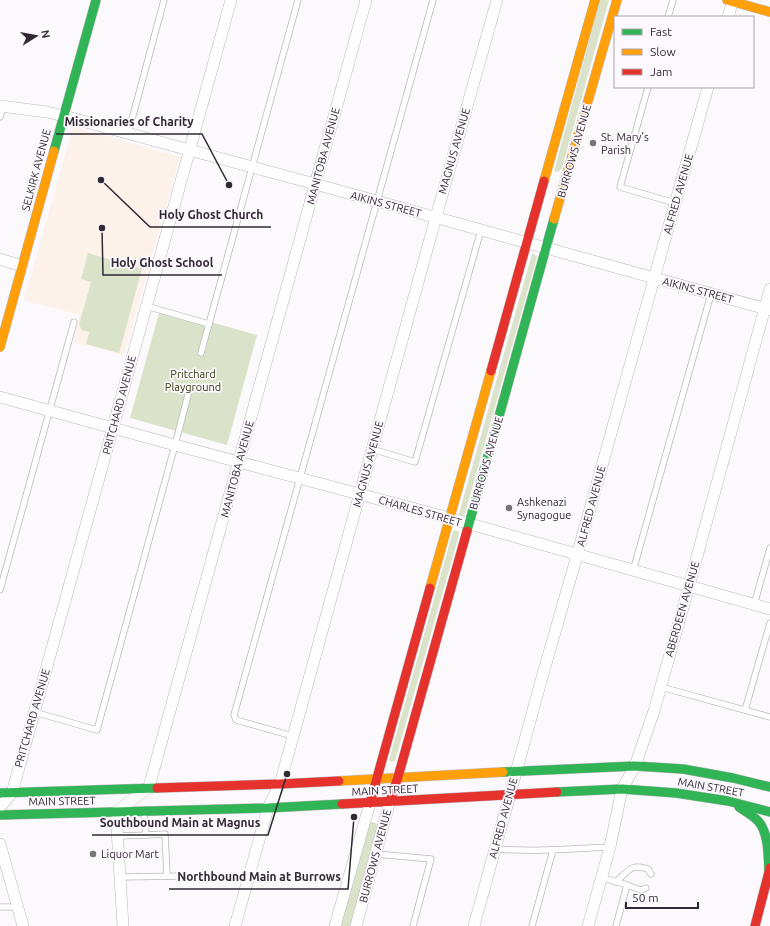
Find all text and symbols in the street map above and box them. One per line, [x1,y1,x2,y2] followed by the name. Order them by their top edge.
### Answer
[16,16,56,56] north arrow
[614,16,754,88] legend
[650,25,672,38] text: Fast
[39,29,52,39] text: N
[650,45,676,58] text: Slow
[650,65,672,78] text: Jam
[555,103,593,199] street label: BURROWS AVENUE
[304,106,342,206] street label: MANITOBA AVENUE
[436,107,472,195] street label: MAGNUS AVENUE
[56,110,202,134] callout: Missionaries of Charity
[64,115,194,128] text: Missionaries of Charity
[19,128,53,212] street label: SELKIRK AVENUE
[601,131,649,156] place label: St. Mary’s Parish
[588,138,598,148] marker: St. Mary’s Parish
[661,152,695,236] street label: ALFRED AVENUE
[349,189,423,219] street label: AIKINS STREET
[150,203,271,227] callout: Holy Ghost Church
[159,208,263,221] text: Holy Ghost Church
[103,251,222,275] callout: Holy Ghost School
[111,256,214,269] text: Holy Ghost School
[661,275,735,305] street label: AIKINS STREET
[100,354,138,456] street label: PRITCHARD AVENUE
[165,368,221,393] park label: Pritchard Playground
[467,415,505,511] street label: BURROWS AVENUE
[218,419,256,519] street label: MANITOBA AVENUE
[351,420,385,508] street label: MAGNUS AVENUE
[574,464,608,548] street label: ALFRED AVENUE
[377,493,463,529] street label: CHARLES STREET
[517,496,571,521] place label: Ashkenazi Synagogue
[504,503,514,513] marker: Ashkenazi Synagogue
[663,560,701,658] street label: ABERDEEN AVENUE
[12,667,52,769] street label: PRITCHARD AVENUE
[677,775,745,799] street label: MAIN STREET
[486,776,520,860] street label: ALFRED AVENUE
[351,782,419,798] street label: MAIN STREET
[28,794,96,808] street label: MAIN STREET
[357,808,393,904] street label: BURROWS AVENUE
[92,811,268,835] callout: Southbound Main at Magnus
[100,816,261,829] text: Southbound Main at Magnus
[101,848,159,860] place label: Liquor Mart
[88,849,98,859] marker: Liquor Mart
[169,865,348,889] callout: Northbound Main at Burrows
[177,870,341,883] text: Northbound Main at Burrows
[626,884,698,910] scale bar
[632,891,659,904] text: 50 m

